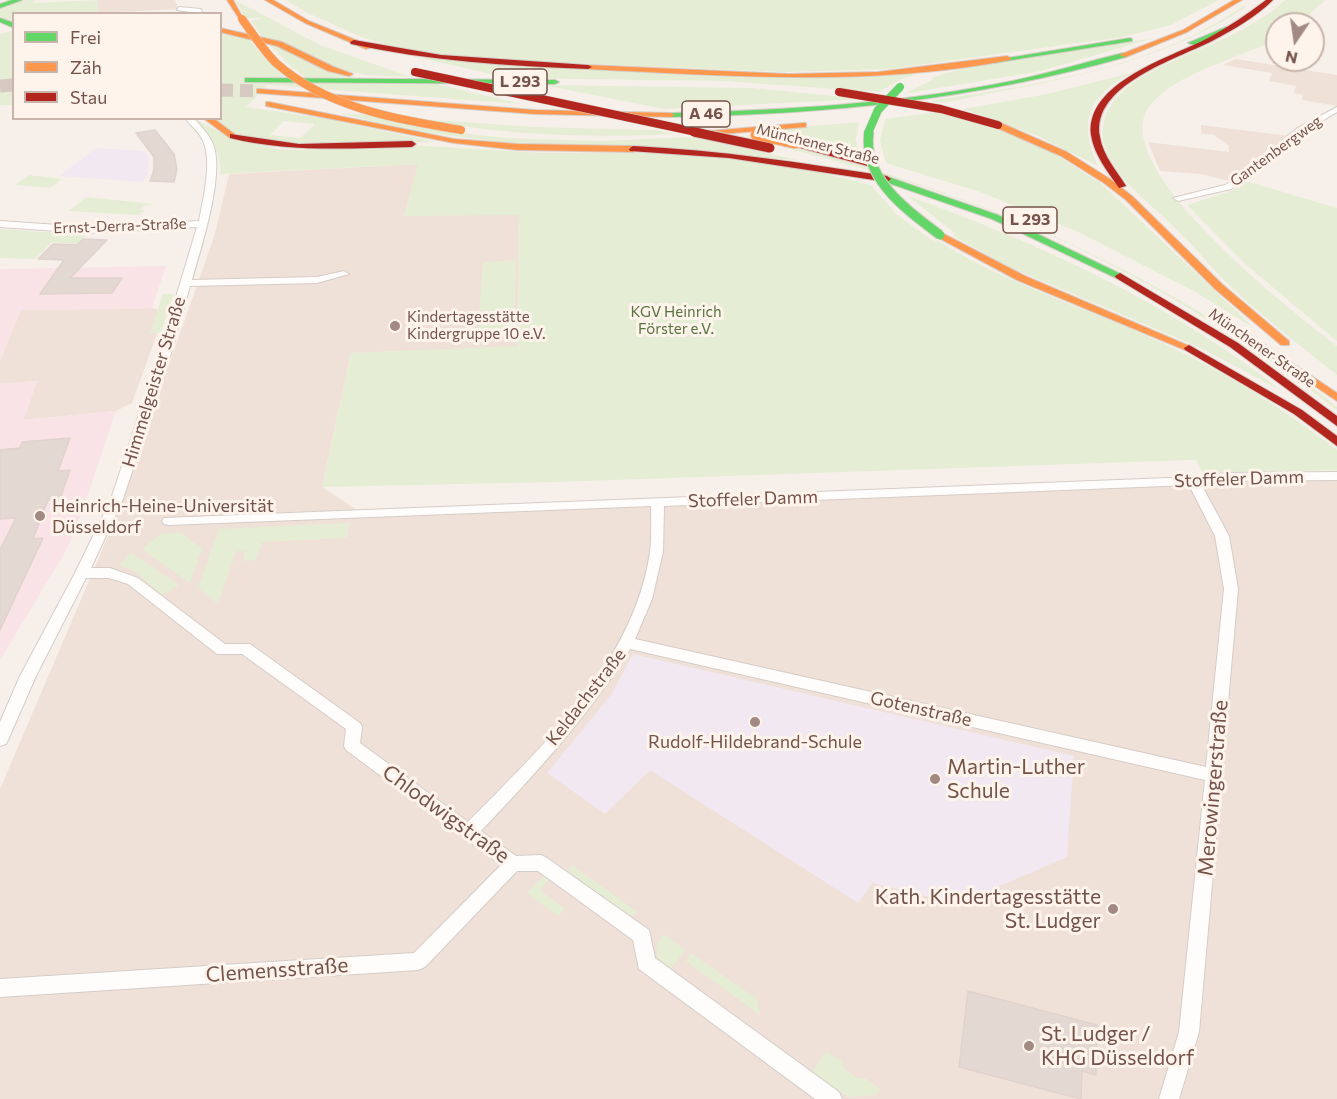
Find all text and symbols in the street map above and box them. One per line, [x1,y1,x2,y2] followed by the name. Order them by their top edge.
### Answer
[12,12,222,120] legend
[1265,12,1325,72] north arrow
[70,26,101,48] text: Frei
[1283,47,1299,69] text: N
[70,56,102,78] text: Zäh
[493,69,547,95] road number: L 293
[70,86,107,108] text: Stau
[682,101,730,127] road number: A 46
[1227,112,1325,190] street label: Gantenbergweg
[755,120,881,168] street label: Münchener Straße
[1003,207,1057,233] road number: L 293
[53,215,187,237] street label: Ernst-Derra-Straße
[118,294,190,470] street label: Himmelgeister Straße
[630,303,722,338] park label: KGV Heinrich Förster e.V.
[1205,304,1319,392] street label: Münchener Straße
[407,308,546,343] place label: Kindertagesstätte Kindergruppe 10 e.V.
[388,319,402,333] marker: Kindertagesstätte Kindergruppe 10 e.V.
[1174,466,1304,492] street label: Stoffeler Damm
[688,486,818,512] street label: Stoffeler Damm
[52,495,274,538] place label: Heinrich-Heine-Universität Düsseldorf
[33,509,47,523] marker: Heinrich-Heine-Universität Düsseldorf
[542,644,630,750] street label: Keldachstraße
[868,687,974,731] street label: Gotenstraße
[1193,699,1233,877] street label: Merowingerstraße
[748,715,762,729] marker: Rudolf-Hildebrand-Schule
[648,731,862,753] place label: Rudolf-Hildebrand-Schule
[947,754,1085,804] place label: Martin-Luther Schule
[377,759,515,869] street label: Chlodwigstraße
[928,772,942,786] marker: Martin-Luther Schule
[875,884,1101,934] place label: Kath. Kindertagesstätte St. Ludger
[1106,902,1120,916] marker: Kath. Kindertagesstätte St. Ludger
[205,952,349,988] street label: Clemensstraße
[1041,1021,1194,1071] place label: St. Ludger / KHG Düsseldorf
[1022,1039,1036,1053] marker: St. Ludger / KHG Düsseldorf

